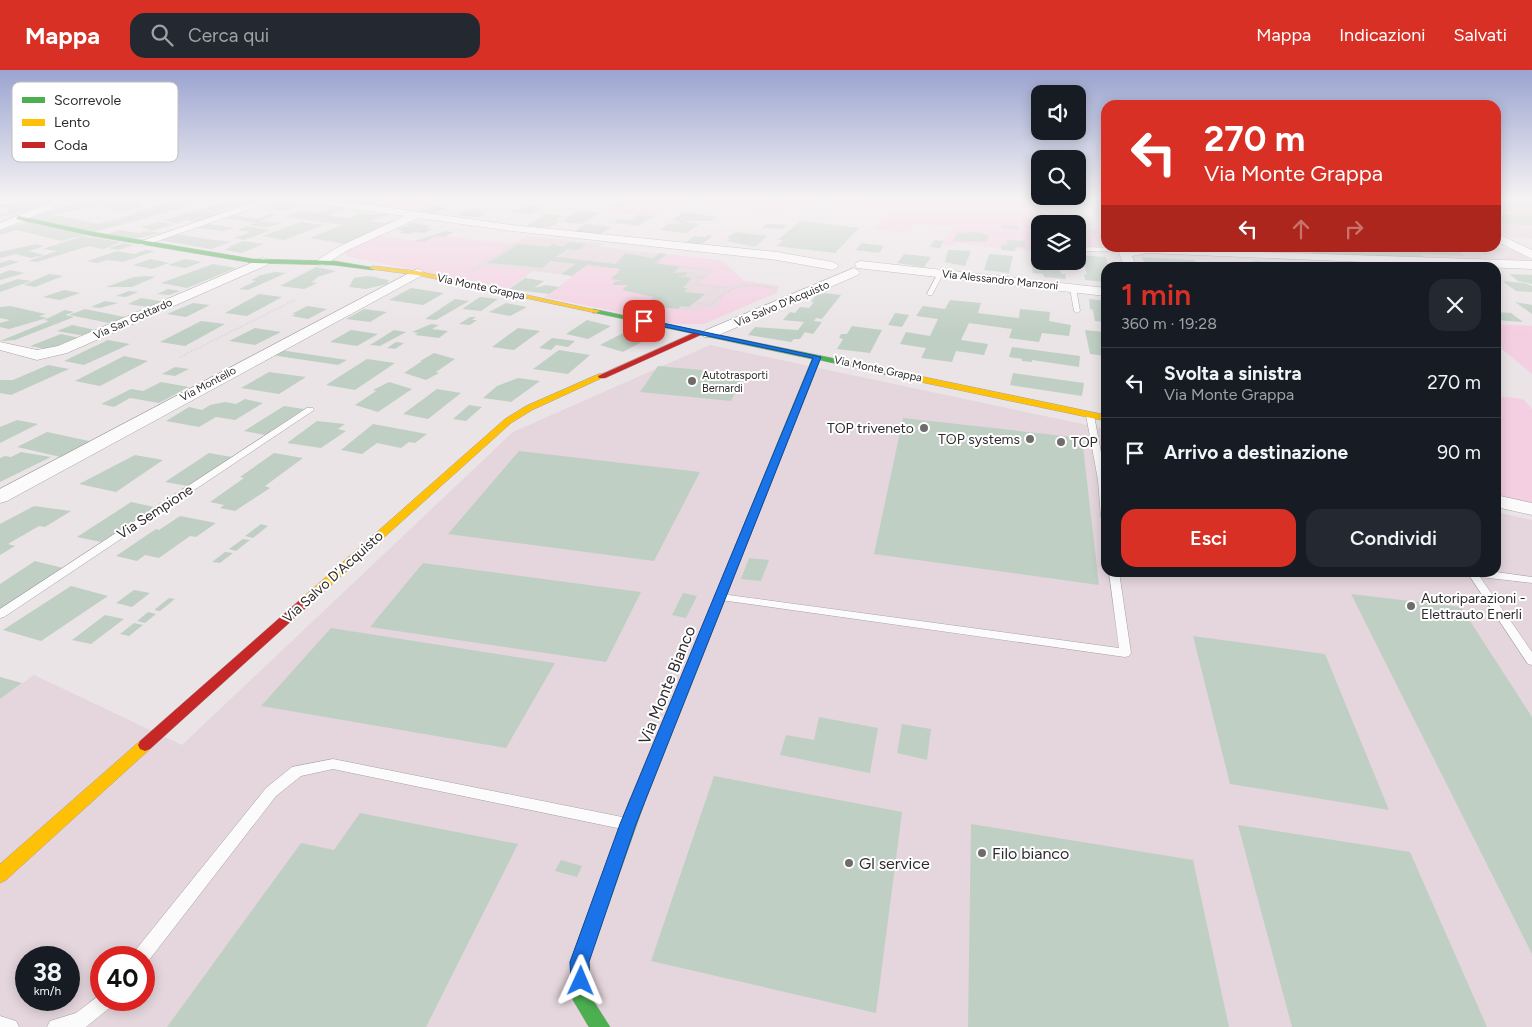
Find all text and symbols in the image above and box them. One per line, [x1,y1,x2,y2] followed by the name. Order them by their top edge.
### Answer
[130,13,480,58] search box
[25,21,100,50] text: Mappa
[148,21,176,49] icon: search
[188,24,269,47] text: Cerca qui
[1256,24,1311,46] text: Mappa
[1339,24,1425,46] text: Indicazioni
[1453,24,1507,46] text: Salvati
[12,82,178,162] legend
[1031,85,1086,270] map controls
[1031,85,1086,140] button: sound
[54,92,122,109] text: Scorrevole
[54,114,90,131] text: Lento
[1204,118,1305,160] text: 270 m
[1121,120,1186,185] icon: left
[54,137,88,154] text: Coda
[1031,150,1086,205] button: search
[1204,160,1383,187] text: Via Monte Grappa
[1031,215,1086,270] button: layers
[1234,215,1262,243] icon: left
[1287,215,1315,243] icon: ahead
[1340,215,1368,243] icon: right
[941,267,1059,293] street label: Via Alessandro Manzoni
[436,271,526,303] street label: Via Monte Grappa
[1121,276,1191,313] text: 1 min
[733,278,831,330] street label: Via Salvo D'Acquisto
[1429,279,1481,331] button: close
[92,296,174,342] street label: Via San Gottardo
[623,300,665,342] pin
[630,307,658,335] icon: arrive
[1121,314,1217,333] text: 360 m · 19:28
[833,353,923,385] street label: Via Monte Grappa
[1164,362,1302,385] text: Svolta a sinistra
[178,364,238,404] street label: Via Montello
[702,369,768,395] place label: Autotrasporti Bernardi
[1121,369,1149,397] icon: left
[1427,371,1481,394] text: 270 m
[686,375,698,387] marker: Autotrasporti Bernardi
[1164,385,1294,404] text: Via Monte Grappa
[827,420,914,437] place label: TOP triveneto
[918,422,930,434] marker: TOP triveneto
[938,431,1020,448] place label: TOP systems
[1024,433,1036,445] marker: TOP systems
[1071,434,1098,451] place label: TOP
[1055,436,1067,448] marker: TOP
[1121,439,1149,467] icon: arrive
[1164,441,1348,464] text: Arrivo a destinazione
[1437,441,1481,464] text: 90 m
[114,481,196,543] street label: Via Sempione
[1121,509,1296,567] button: Esci
[1306,509,1481,567] button: Condividi
[279,527,387,627] street label: Via Salvo D'Acquisto
[1421,590,1526,623] place label: Autoriparazioni - Elettrauto Enerli
[1405,600,1417,612] marker: Autoriparazioni - Elettrauto Enerli
[635,623,699,747] street label: Via Monte Bianco
[992,844,1069,863] place label: Filo bianco
[976,847,988,859] marker: Filo bianco
[859,854,930,873] place label: Gl service
[843,857,855,869] marker: Gl service
[90,946,155,1011] speed limit sign: 40
[554,954,606,1006] position arrow
[33,957,62,987] text: 38
[34,984,61,998] text: km/h

